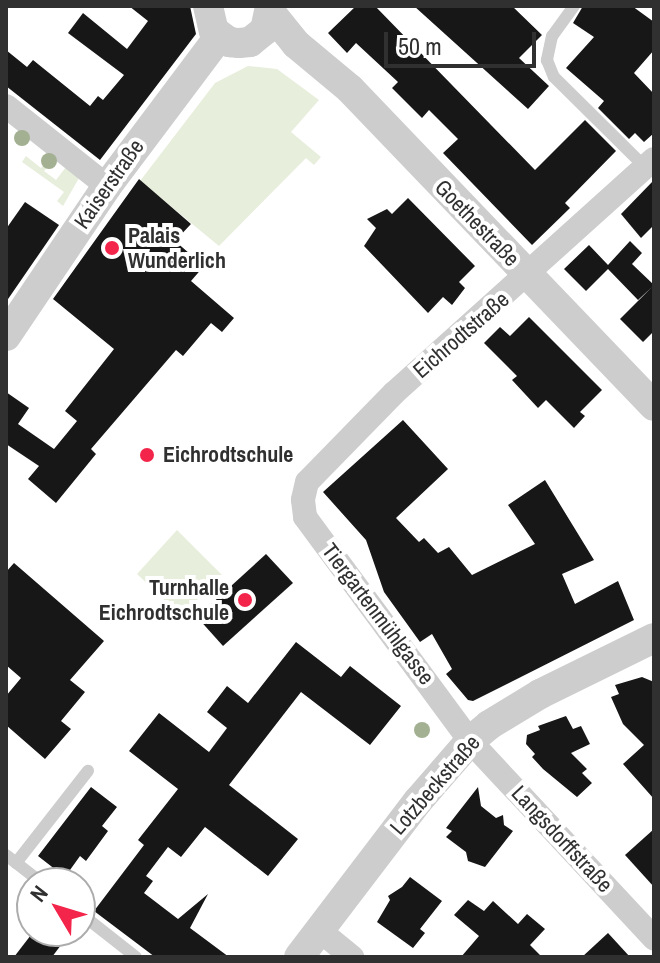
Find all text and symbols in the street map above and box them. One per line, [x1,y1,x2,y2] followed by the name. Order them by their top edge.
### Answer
[388,16,540,66] scale bar
[398,30,442,62] text: 50 m
[69,134,149,234] street label: Kaiserstraße
[429,174,525,272] street label: Goethestraße
[128,222,226,274] place label: Palais Wunderlich
[103,239,121,257] marker: Palais Wunderlich
[408,286,514,384] street label: Eichrodtstraße
[163,442,293,468] place label: Eichrodtschule
[138,446,156,464] marker: Eichrodtschule
[316,538,440,690] street label: Tiergartenmühlgasse
[99,574,229,626] place label: Turnhalle Eichrodtschule
[236,591,254,609] marker: Turnhalle Eichrodtschule
[385,730,485,840] street label: Lotzbeckstraße
[506,780,618,898] street label: Langsdorffstraße
[16,867,96,947] north arrow
[23,879,54,908] text: N

